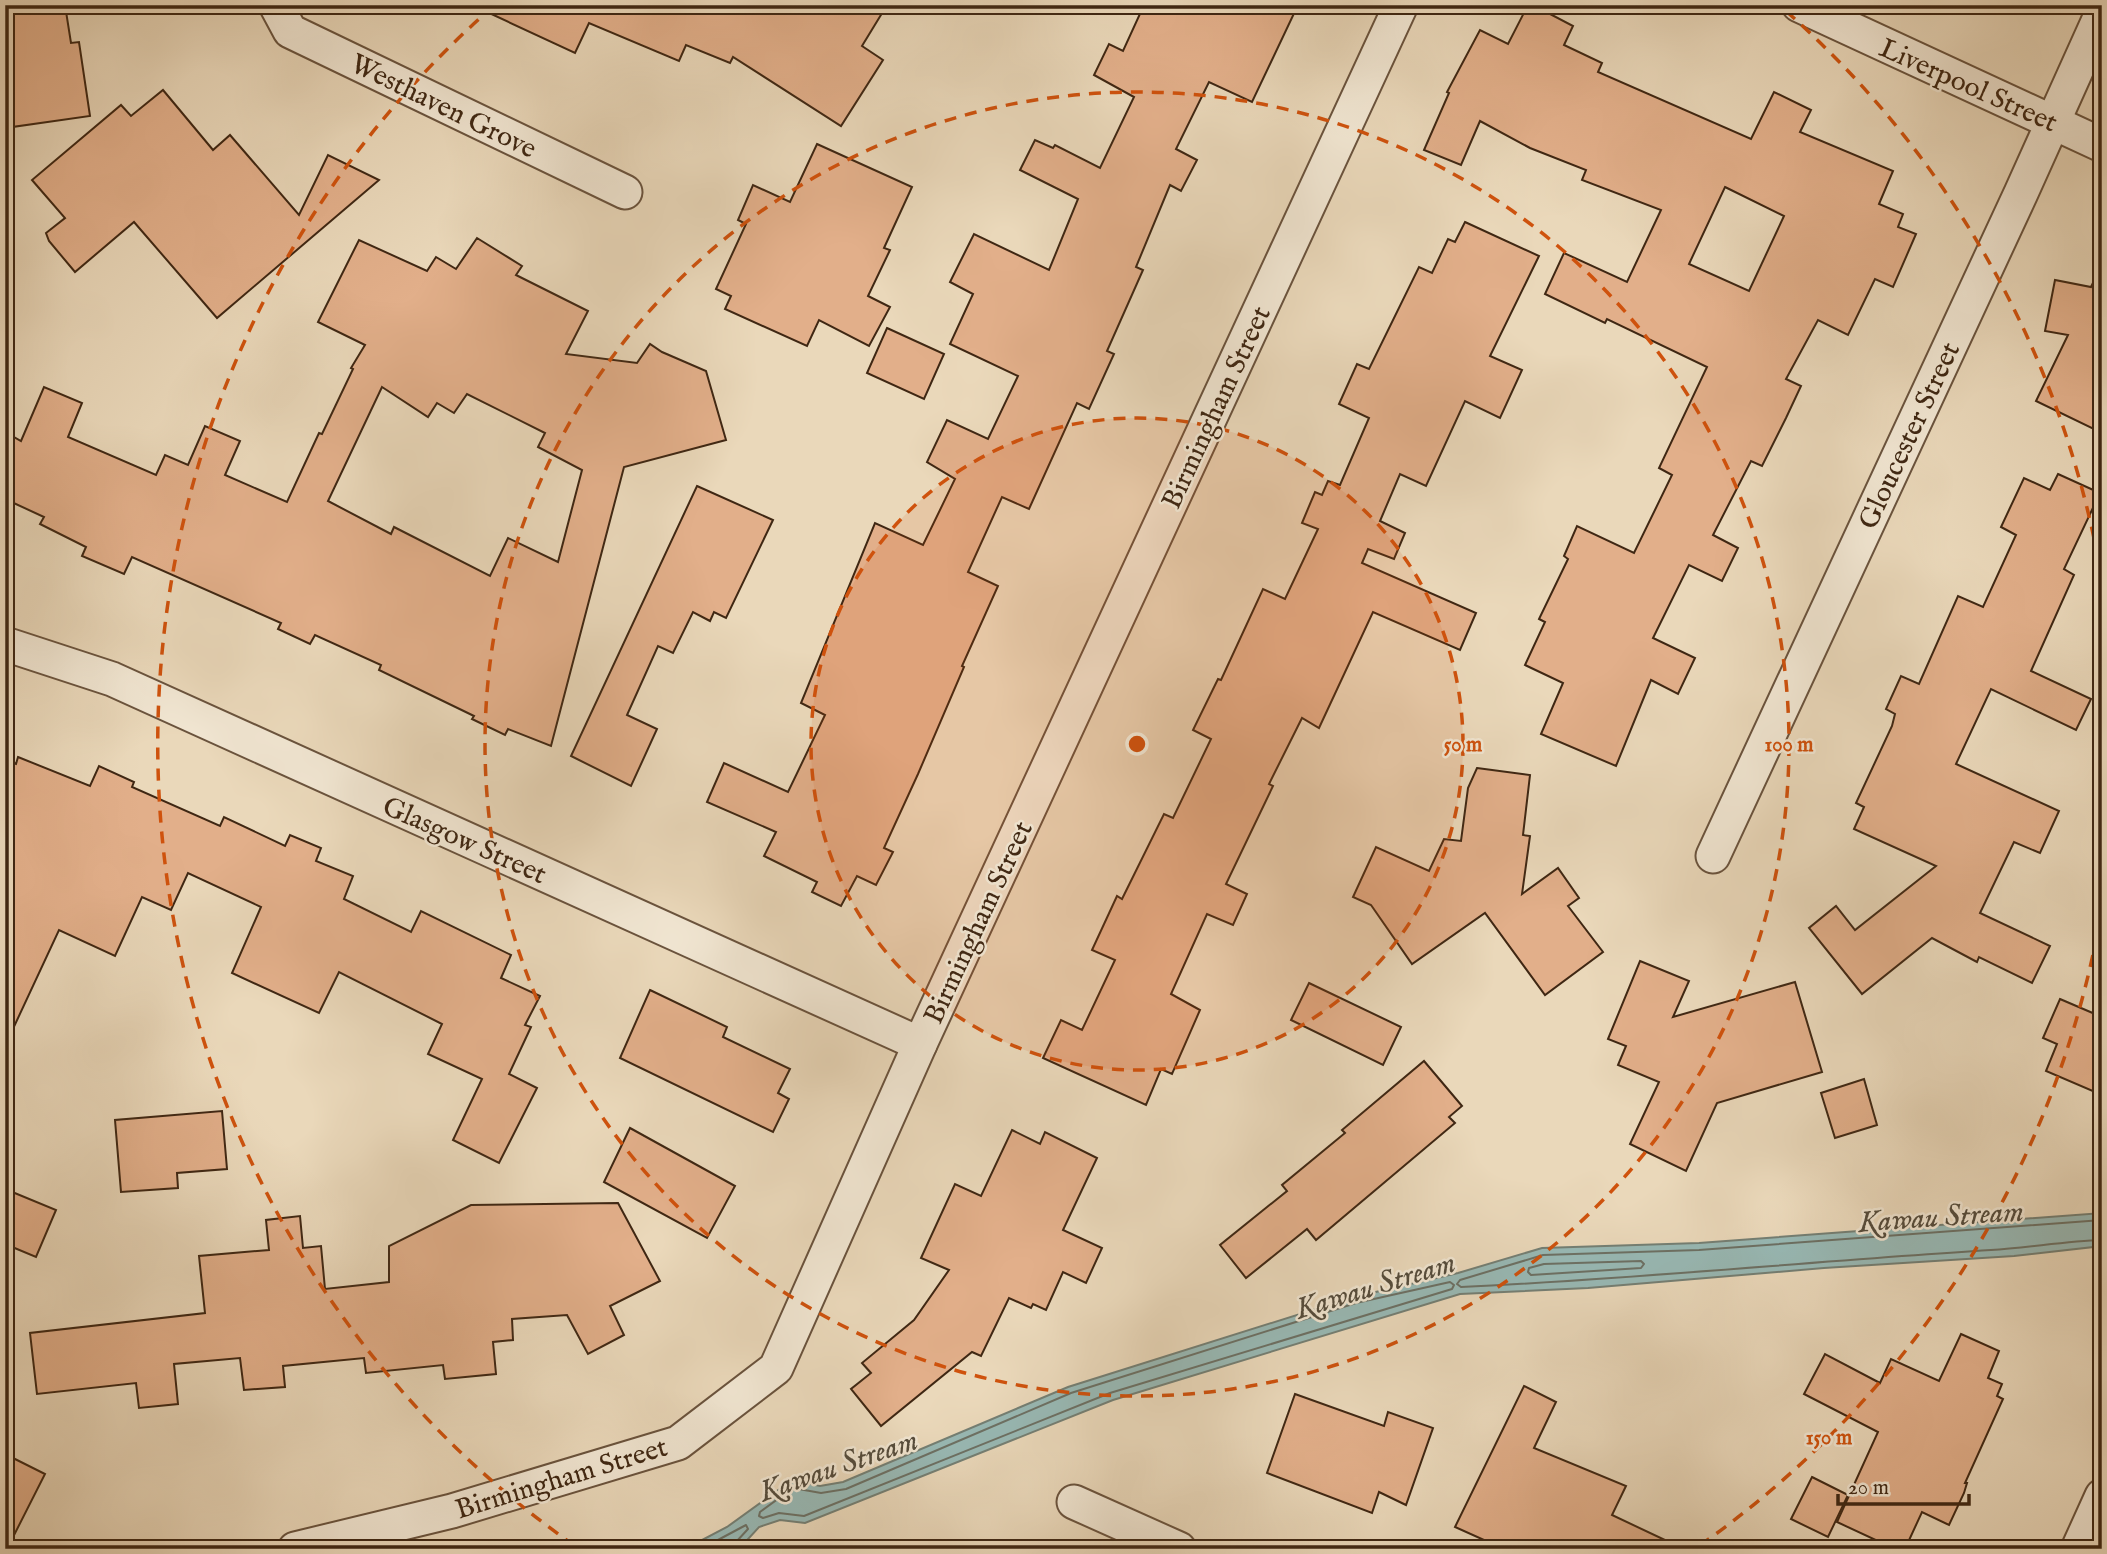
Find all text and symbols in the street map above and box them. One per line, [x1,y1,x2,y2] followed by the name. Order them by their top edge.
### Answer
[1874,31,2063,141] street label: Liverpool Street
[344,47,542,168] street label: Westhaven Grove
[1155,301,1280,515] street label: Birmingham Street
[1852,337,1969,535] street label: Gloucester Street
[1125,732,1149,756] centre of rings
[1444,732,1483,759] text: 50 m
[1764,732,1814,759] text: 100 m
[377,790,552,893] street label: Glasgow Street
[917,816,1042,1030] street label: Birmingham Street
[1856,1193,2025,1243] water label: Kawau Stream
[1290,1245,1460,1330] water label: Kawau Stream
[753,1422,923,1512] water label: Kawau Stream
[1806,1425,1853,1452] text: 150 m
[451,1430,672,1528] street label: Birmingham Street
[1838,1463,1969,1507] scale bar
[1848,1475,1889,1502] text: 20 m

